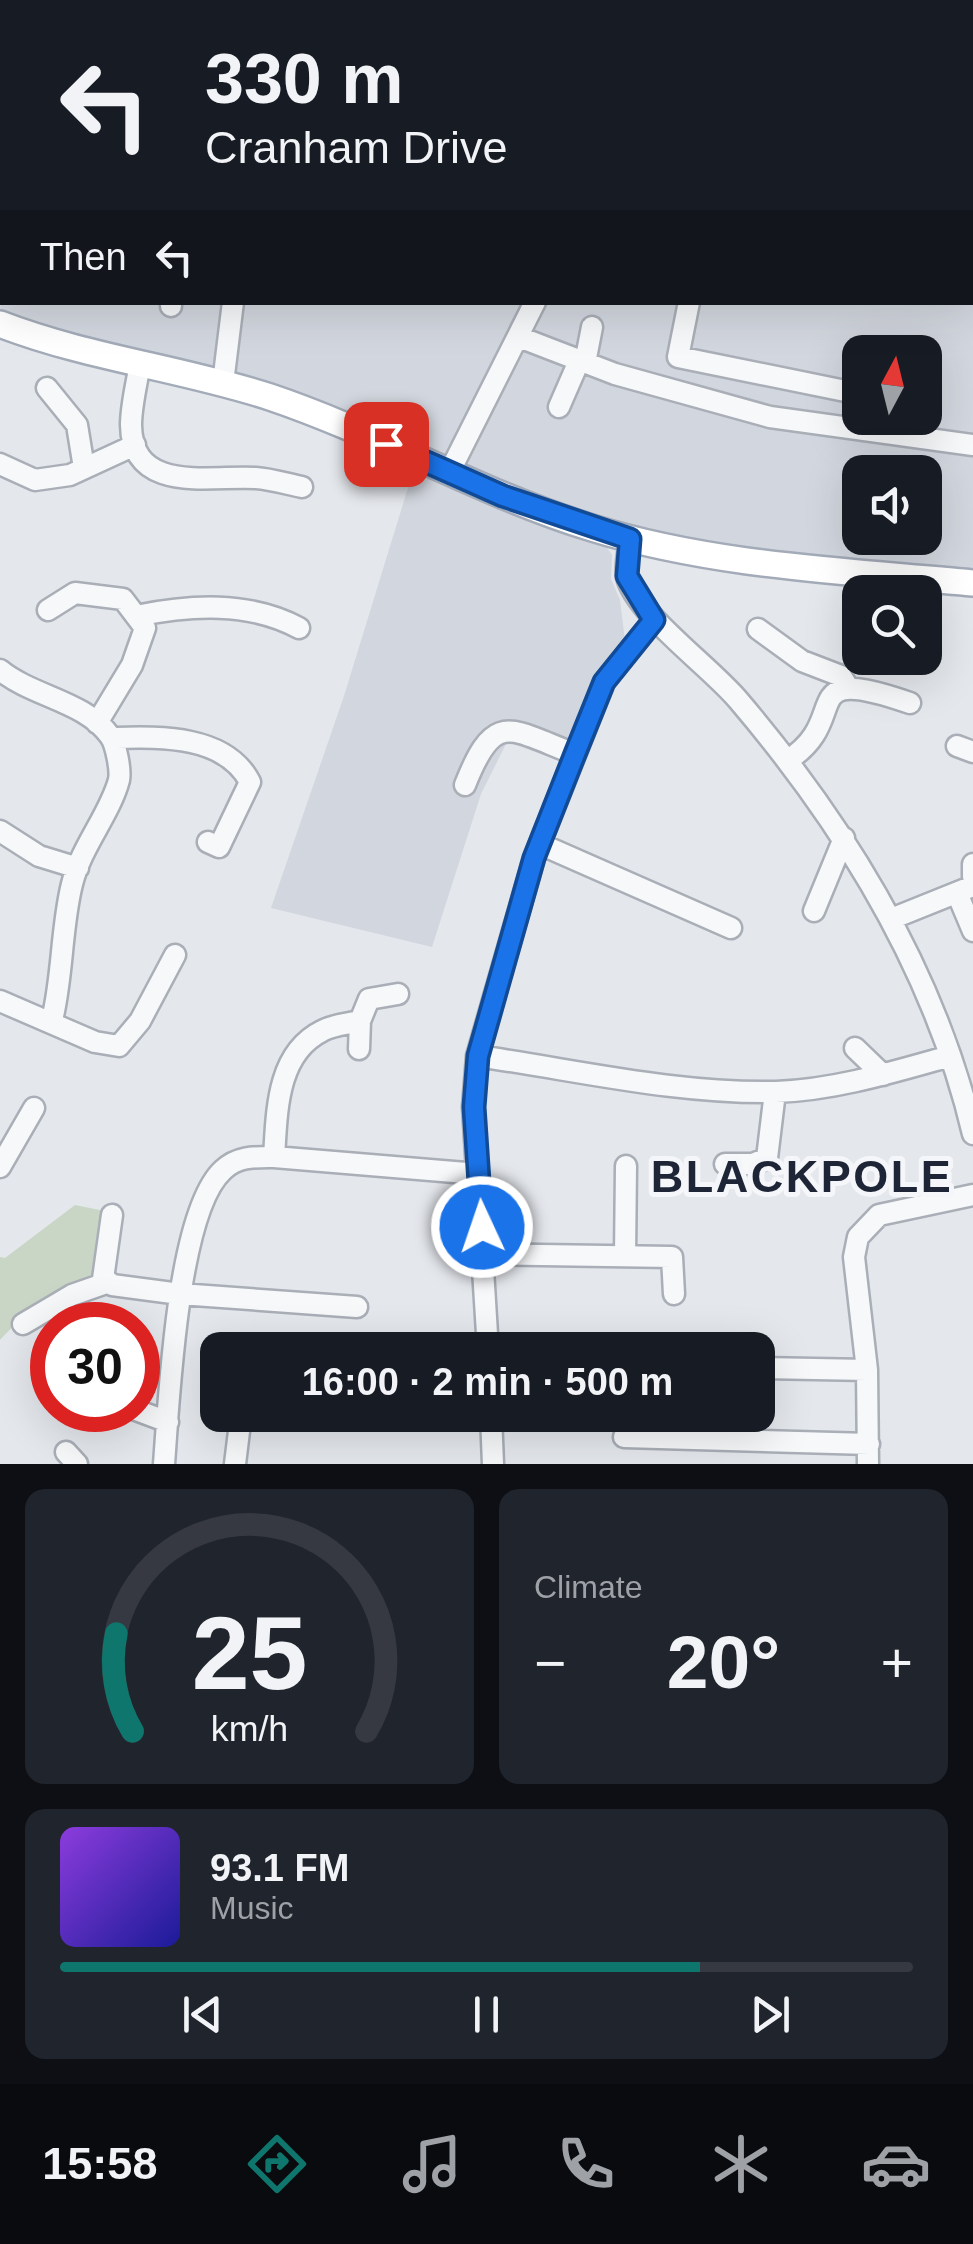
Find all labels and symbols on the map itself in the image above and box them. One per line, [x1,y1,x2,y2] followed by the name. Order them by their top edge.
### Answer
[842,335,942,435] north arrow
[344,402,429,487] pin
[651,1151,953,1202] district label: BLACKPOLE
[430,1175,534,1279] position arrow
[30,1302,160,1432] speed limit sign: 30

